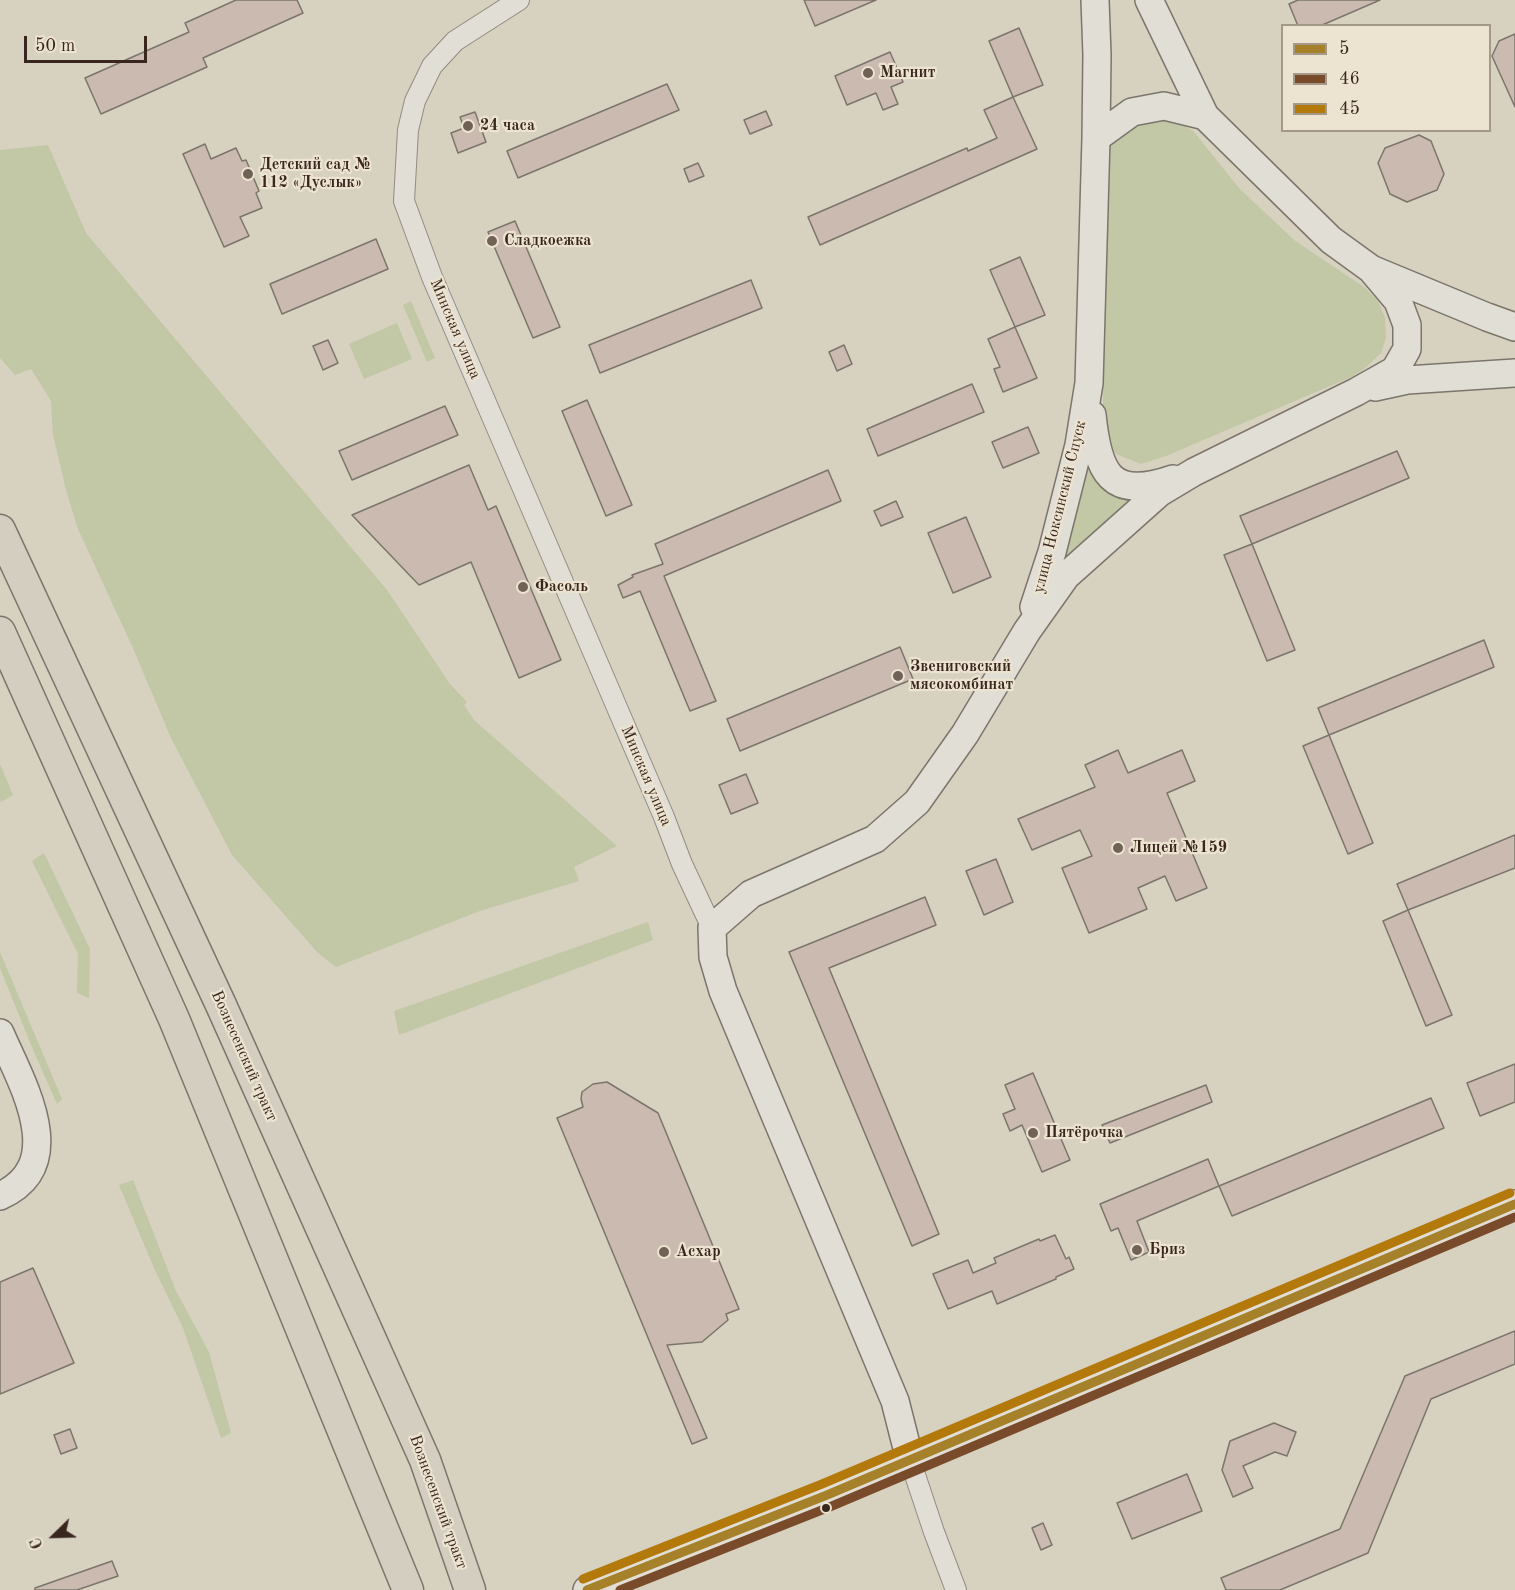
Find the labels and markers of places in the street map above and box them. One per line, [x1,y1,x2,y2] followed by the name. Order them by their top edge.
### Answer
[880,63,935,83] place label: Магнит
[861,66,875,80] marker: Магнит
[480,116,535,136] place label: 24 часа
[461,119,475,133] marker: 24 часа
[260,155,371,193] place label: Детский сад № 112 «Дуслык»
[241,167,255,181] marker: Детский сад № 112 «Дуслык»
[504,231,591,251] place label: Сладкоежка
[485,234,499,248] marker: Сладкоежка
[535,577,588,597] place label: Фасоль
[516,580,530,594] marker: Фасоль
[910,657,1013,695] place label: Звениговский мясокомбинат
[891,669,905,683] marker: Звениговский мясокомбинат
[1130,838,1227,858] place label: Лицей №159
[1111,841,1125,855] marker: Лицей №159
[1045,1123,1123,1143] place label: Пятёрочка
[1026,1126,1040,1140] marker: Пятёрочка
[1149,1240,1185,1260] place label: Бриз
[676,1242,721,1262] place label: Асхар
[1130,1243,1144,1257] marker: Бриз
[657,1245,671,1259] marker: Асхар
[820,1502,832,1514] unlabelled marker

